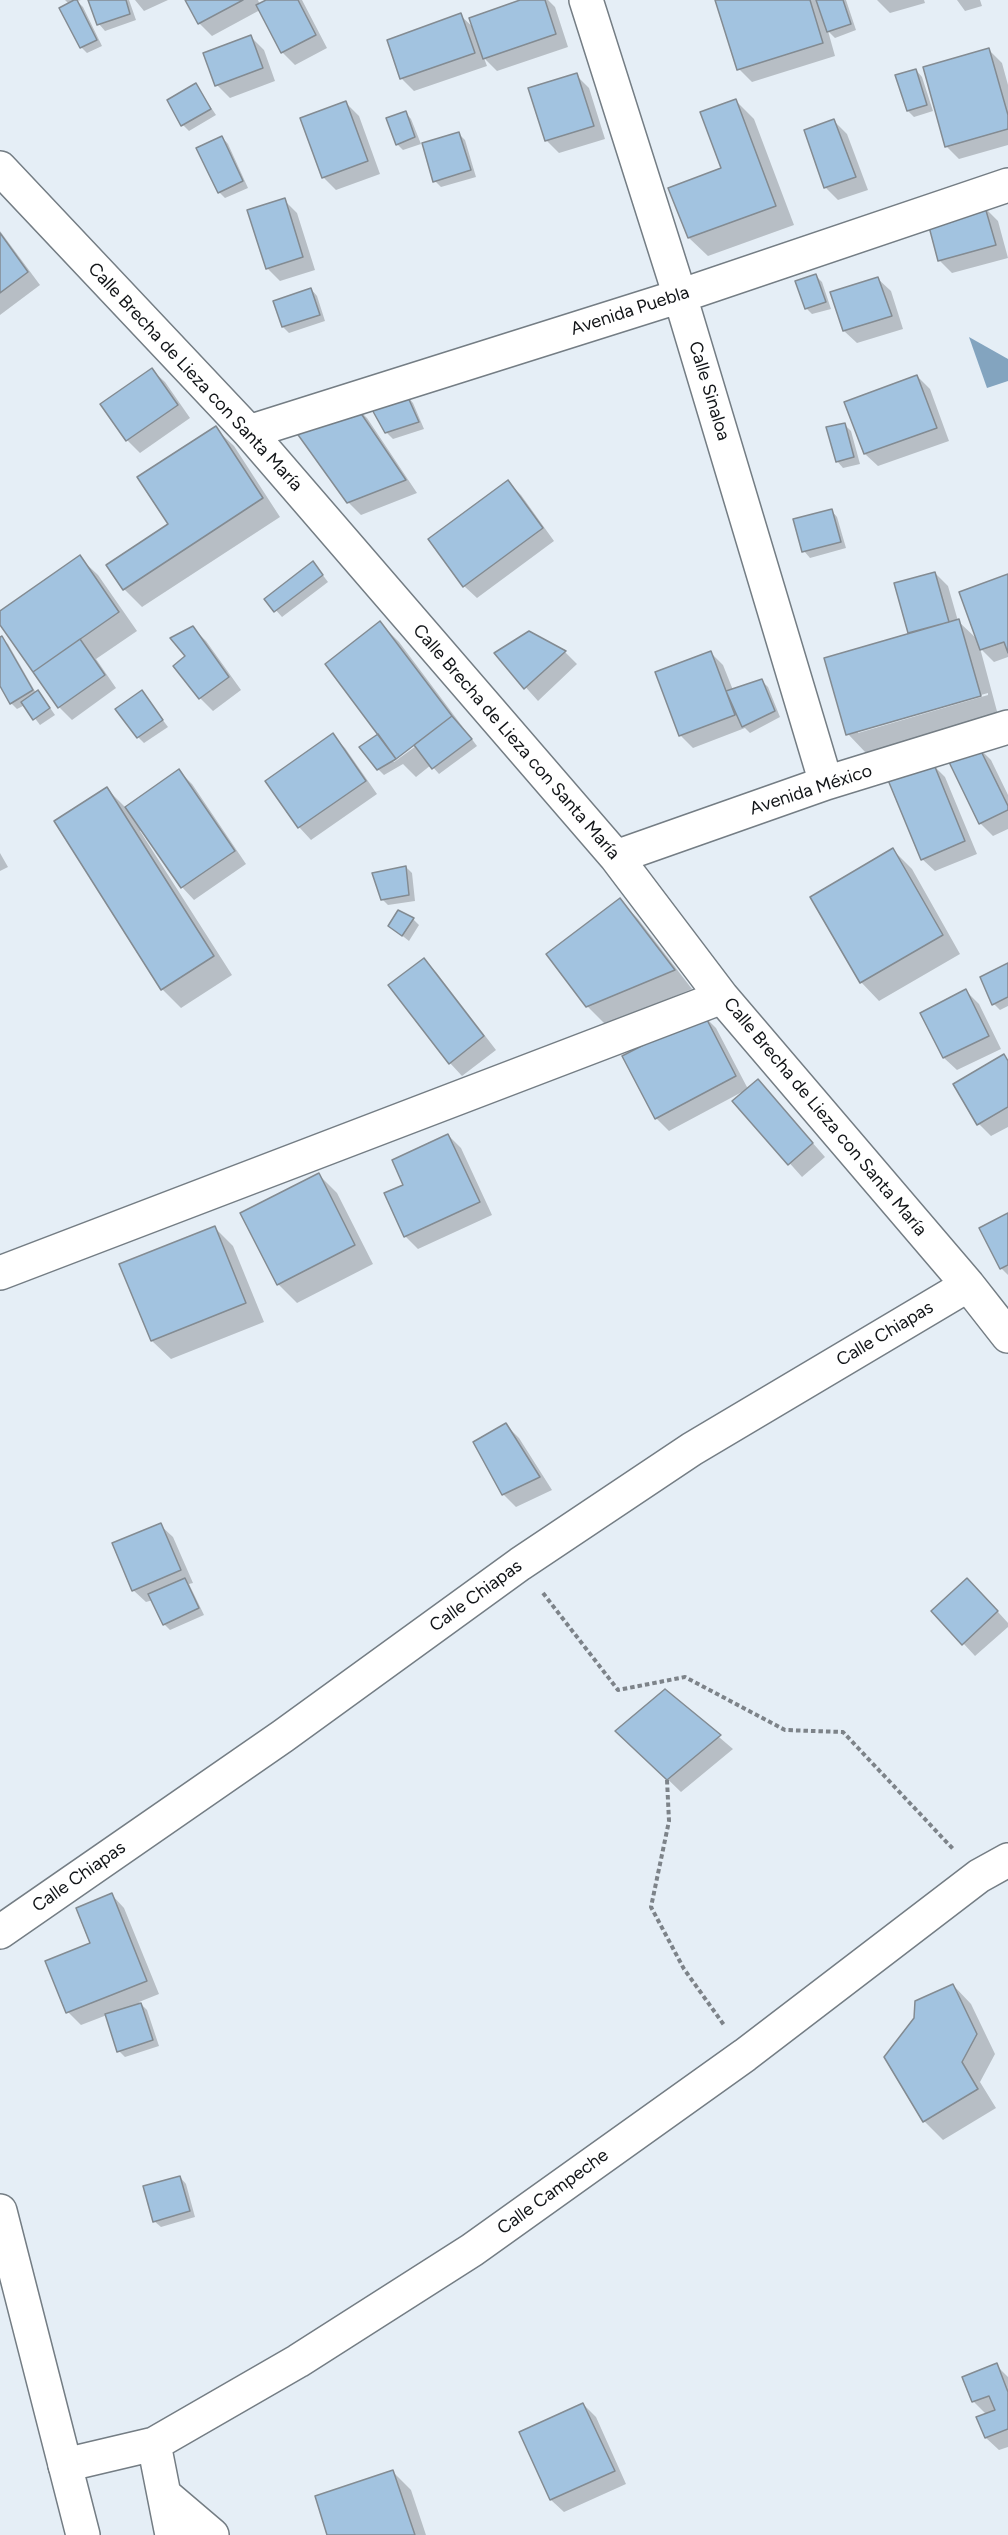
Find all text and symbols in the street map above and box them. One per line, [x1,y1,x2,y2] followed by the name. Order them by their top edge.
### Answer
[83,258,307,496] street label: Calle Brecha de Lieza con Santa María
[568,282,692,340] street label: Avenida Puebla
[684,339,734,443] street label: Calle Sinaloa
[408,620,624,864] street label: Calle Brecha de Lieza con Santa María
[747,760,875,820] street label: Avenida México
[719,993,931,1241] street label: Calle Brecha de Lieza con Santa María
[833,1297,937,1371] street label: Calle Chiapas
[426,1555,526,1637] street label: Calle Chiapas
[28,1837,130,1917] street label: Calle Chiapas
[493,2144,613,2240] street label: Calle Campeche

